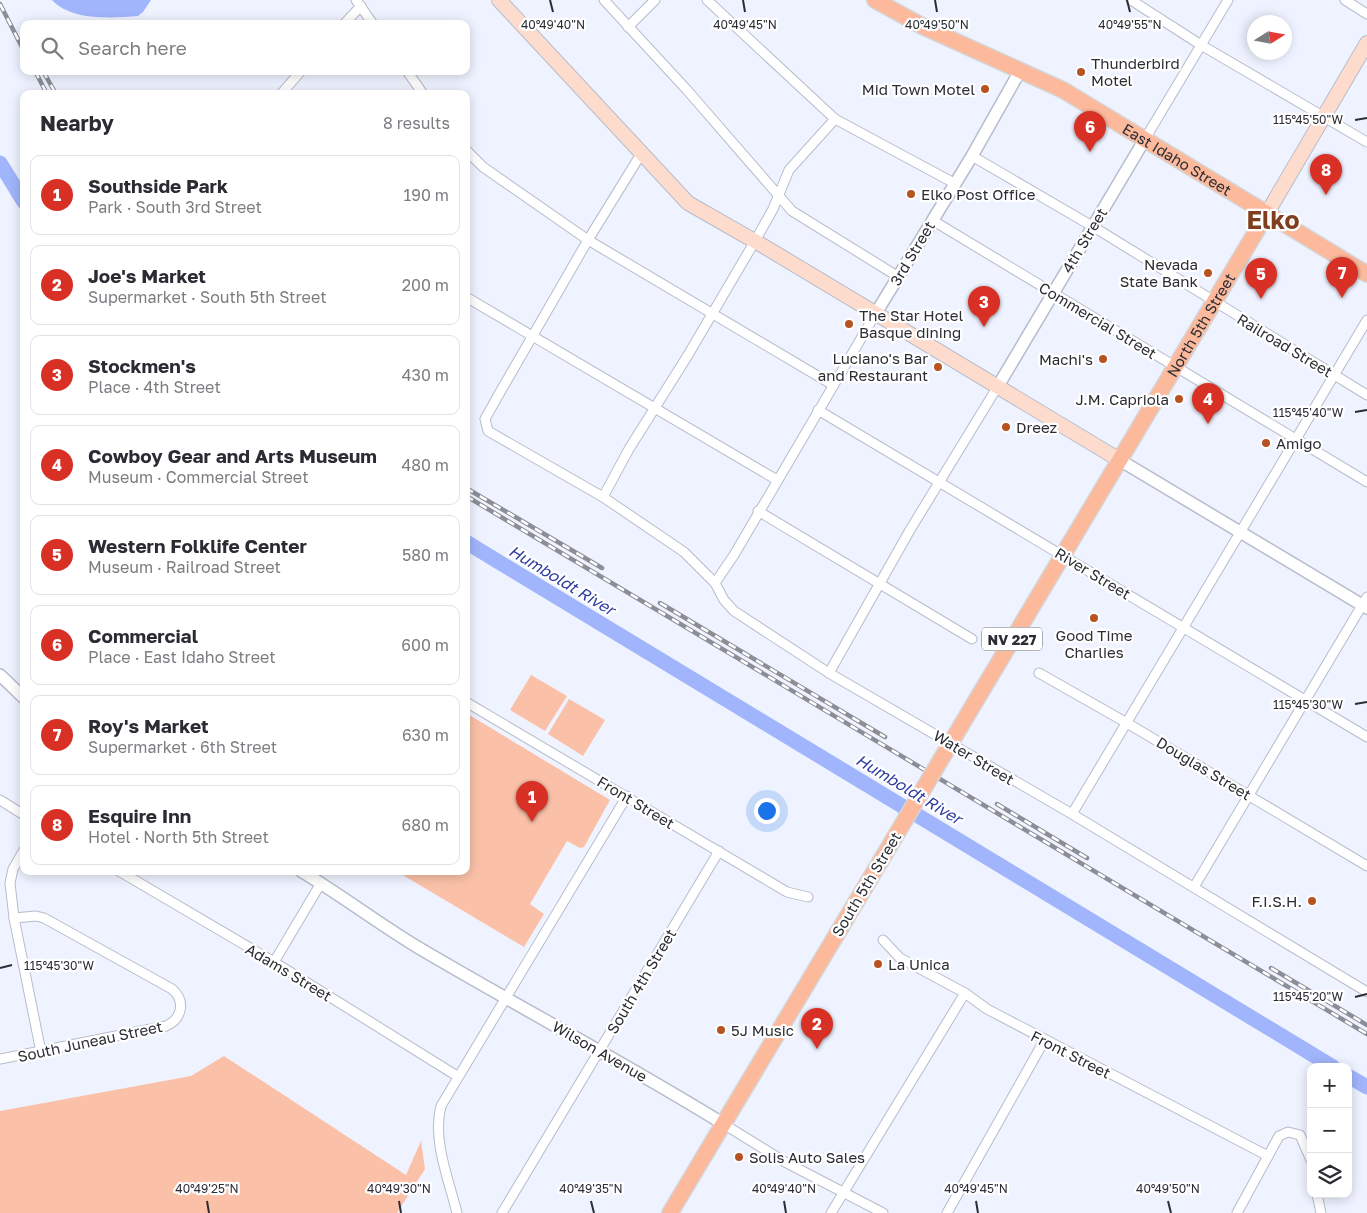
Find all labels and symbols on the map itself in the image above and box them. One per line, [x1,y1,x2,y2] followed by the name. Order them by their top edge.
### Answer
[1247,15,1292,60] north arrow
[521,17,585,32] text: 40°49'40"N
[713,17,777,32] text: 40°49'45"N
[905,17,969,32] text: 40°49'50"N
[1098,17,1162,32] text: 40°49'55"N
[1091,54,1180,89] place label: Thunderbird Motel
[1075,66,1087,78] marker: Thunderbird Motel
[862,80,975,98] place label: Mid Town Motel
[979,83,991,95] marker: Mid Town Motel
[1074,111,1106,152] pin: 6
[1273,112,1343,127] text: 115°45'50"W
[1119,119,1235,199] street label: East Idaho Street
[1310,154,1342,195] pin: 8
[921,185,1036,203] place label: Elko Post Office
[905,188,917,200] marker: Elko Post Office
[1058,204,1110,276] street label: 4th Street
[1247,204,1299,235] district label: Elko
[886,218,938,288] street label: 3rd Street
[1120,255,1199,290] place label: Nevada State Bank
[1326,257,1358,298] pin: 7
[1245,258,1277,299] pin: 5
[1202,267,1214,279] marker: Nevada State Bank
[1163,270,1238,380] street label: North 5th Street
[1036,278,1160,362] street label: Commercial Street
[968,286,1000,327] pin: 3
[859,306,963,341] place label: The Star Hotel Basque dining
[1234,309,1336,381] street label: Railroad Street
[843,318,855,330] marker: The Star Hotel Basque dining
[818,349,928,384] place label: Luciano's Bar and Restaurant
[1039,350,1093,368] place label: Machi's
[1097,353,1109,365] marker: Machi's
[932,361,944,373] marker: Luciano's Bar and Restaurant
[1192,383,1224,424] pin: 4
[1075,390,1169,408] place label: J.M. Capriola
[1173,393,1185,405] marker: J.M. Capriola
[1273,405,1344,420] text: 115°45'40"W
[1016,418,1058,436] place label: Dreez
[1000,421,1012,433] marker: Dreez
[1276,434,1322,452] place label: Amigo
[1260,437,1272,449] marker: Amigo
[505,541,621,621] water label: Humboldt River
[1052,543,1134,603] street label: River Street
[1088,612,1100,624] marker: Good Time Charlies
[1056,626,1133,661] place label: Good Time Charlies
[982,628,1042,650] road number: NV 227
[1273,697,1343,712] text: 115°45'30"W
[930,726,1018,788] street label: Water Street
[1153,733,1255,803] street label: Douglas Street
[852,750,968,830] water label: Humboldt River
[594,772,678,832] street label: Front Street
[516,781,548,822] pin: 1
[754,798,780,824] your location
[828,828,904,940] street label: South 5th Street
[1251,892,1302,910] place label: F.I.S.H.
[1306,895,1318,907] marker: F.I.S.H.
[603,925,679,1037] street label: South 4th Street
[243,939,335,1005] street label: Adams Street
[888,955,950,973] place label: La Unica
[24,958,94,973] text: 115°45'30"W
[872,958,884,970] marker: La Unica
[1273,989,1343,1004] text: 115°45'20"W
[801,1008,833,1049] pin: 2
[16,1017,164,1065] street label: South Juneau Street
[550,1017,651,1085] street label: Wilson Avenue
[731,1021,794,1039] place label: 5J Music
[715,1024,727,1036] marker: 5J Music
[1028,1026,1114,1082] street label: Front Street
[749,1148,865,1166] place label: Solis Auto Sales
[733,1151,745,1163] marker: Solis Auto Sales
[175,1181,239,1196] text: 40°49'25"N
[367,1181,431,1196] text: 40°49'30"N
[559,1181,623,1196] text: 40°49'35"N
[752,1181,816,1196] text: 40°49'40"N
[944,1181,1008,1196] text: 40°49'45"N
[1136,1181,1200,1196] text: 40°49'50"N

